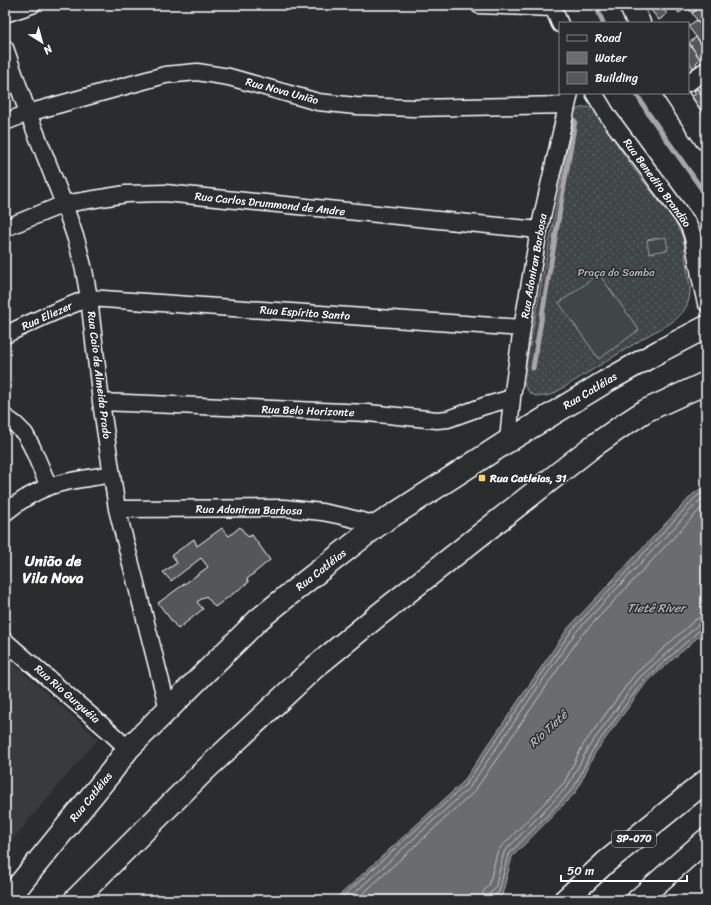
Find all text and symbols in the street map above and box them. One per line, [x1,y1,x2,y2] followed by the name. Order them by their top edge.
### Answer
[22,22,62,62] north arrow
[559,22,689,94] legend
[595,27,622,49] text: Road
[39,39,57,60] text: N
[595,47,628,69] text: Water
[595,67,638,89] text: Building
[243,72,321,110] street label: Rua Nova União
[618,134,696,232] street label: Rua Benedito Brandão
[194,187,347,221] street label: Rua Carlos Drummond de Andre
[515,212,553,320] street label: Rua Adoniran Barbosa
[577,263,655,282] park label: Praça do Samba
[18,296,76,336] street label: Rua Eliezer
[259,300,351,326] street label: Rua Espírito Santo
[82,310,116,440] street label: Rua Caio de Almeida Prado
[559,367,621,415] street label: Rua Catléias
[261,400,355,422] street label: Rua Belo Horizonte
[489,469,567,488] place label: Rua Catleias, 31
[477,473,487,483] marker: Rua Catleias, 31
[196,500,303,520] street label: Rua Adoniran Barbosa
[292,544,351,596] street label: Rua Catléias
[22,548,84,591] district label: União de Vila Nova
[627,597,687,619] water label: Tietê River
[30,660,105,728] street label: Rua Rio Gurguéia
[523,704,574,753] water label: Rio Tietê
[65,767,118,826] street label: Rua Catléias
[612,831,656,847] road number: SP-070
[561,857,687,883] scale bar
[567,860,594,882] text: 50 m

